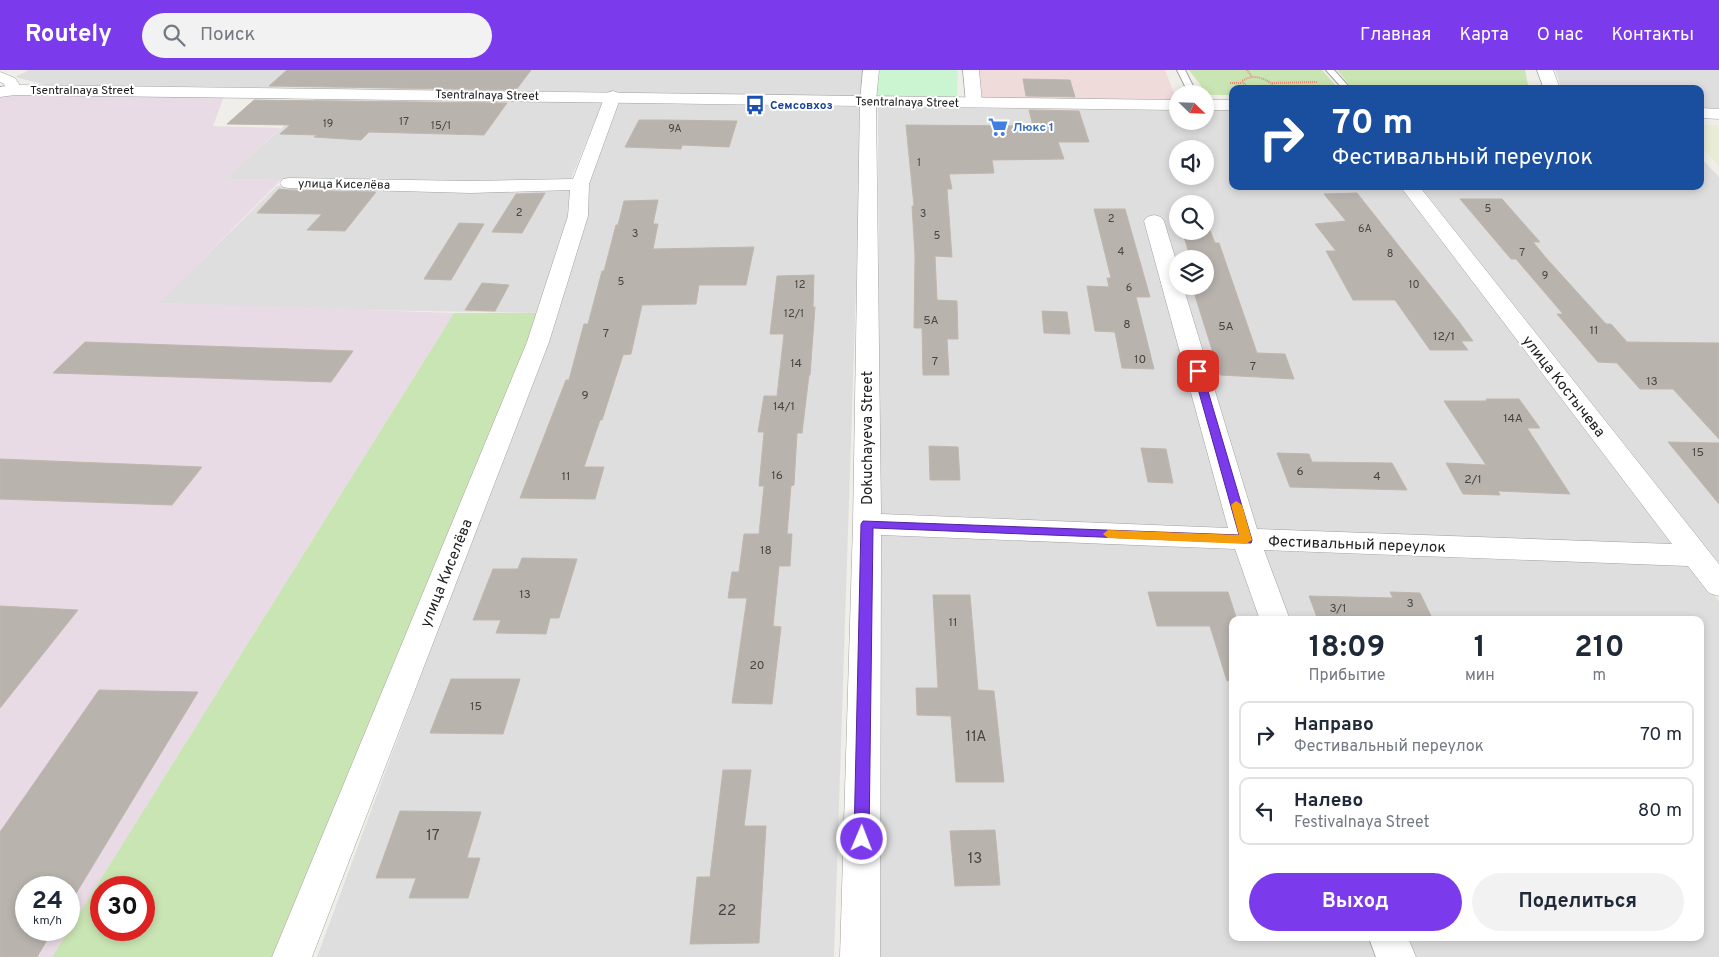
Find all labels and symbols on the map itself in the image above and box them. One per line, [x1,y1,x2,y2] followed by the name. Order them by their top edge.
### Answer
[30,83,134,99] street label: Tsentralnaya Street
[1169,85,1214,130] north arrow
[435,87,539,105] street label: Tsentralnaya Street
[744,94,766,116] bus stop icon: Семсовхоз
[855,94,959,112] street label: Tsentralnaya Street
[770,98,833,114] place label: Семсовхоз
[399,115,409,129] house number: 17
[987,116,1009,138] supermarket icon: Люкс 1
[323,117,333,131] house number: 19
[431,119,451,133] house number: 15/1
[1013,120,1054,136] place label: Люкс 1
[668,122,682,136] house number: 9А
[917,156,921,170] house number: 1
[298,176,390,194] street label: улица Киселёва
[1485,202,1492,216] house number: 5
[516,206,522,220] house number: 2
[920,207,926,221] house number: 3
[1108,212,1114,226] house number: 2
[1358,222,1372,236] house number: 6А
[632,227,638,241] house number: 3
[934,229,941,243] house number: 5
[1118,245,1125,259] house number: 4
[1519,246,1525,260] house number: 7
[1387,247,1393,261] house number: 8
[1542,269,1548,283] house number: 9
[618,275,625,289] house number: 5
[795,278,805,292] house number: 12
[1408,278,1420,292] house number: 10
[1126,281,1132,295] house number: 6
[784,307,804,321] house number: 12/1
[923,313,939,329] house number: 5А
[1123,317,1131,333] house number: 8
[1218,319,1234,335] house number: 5А
[1590,323,1598,339] house number: 11
[603,326,609,342] house number: 7
[1433,329,1455,345] house number: 12/1
[1517,332,1609,442] street label: улица Костычева
[1177,350,1219,392] pin
[1134,352,1146,368] house number: 10
[932,354,938,370] house number: 7
[790,356,802,372] house number: 14
[1250,359,1256,375] house number: 7
[859,371,878,505] street label: Dokuchayeva Street
[1646,374,1658,390] house number: 13
[581,388,589,404] house number: 9
[773,399,795,415] house number: 14/1
[1503,411,1523,427] house number: 14А
[1692,445,1704,461] house number: 15
[1296,464,1304,480] house number: 6
[771,468,783,484] house number: 16
[562,469,570,485] house number: 11
[1373,469,1381,485] house number: 4
[1464,472,1482,488] house number: 2/1
[417,517,478,630] street label: улица Киселёва
[1268,533,1446,558] street label: Фестивальный переулок
[760,543,772,559] house number: 18
[519,587,531,603] house number: 13
[1406,596,1414,612] house number: 3
[1329,601,1347,617] house number: 3/1
[949,615,957,631] house number: 11
[749,658,765,674] house number: 20
[470,699,482,715] house number: 15
[966,728,986,747] house number: 11А
[835,812,887,864] position arrow
[426,827,440,846] house number: 17
[968,850,982,869] house number: 13
[90,876,155,941] speed limit sign: 30
[718,902,736,921] house number: 22

